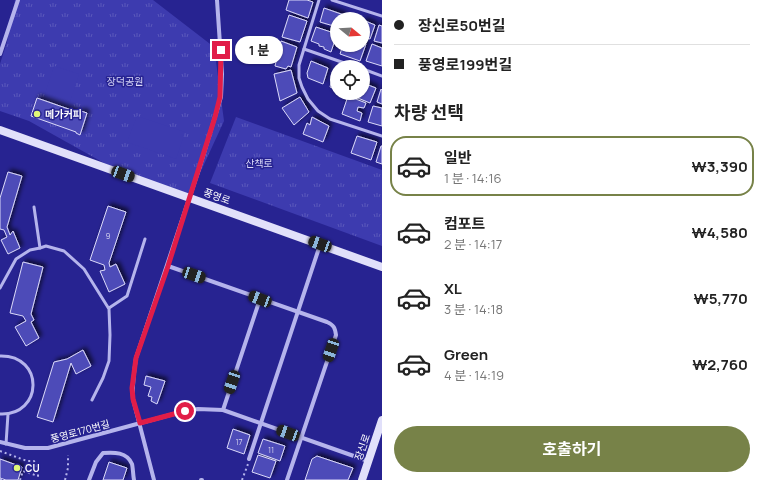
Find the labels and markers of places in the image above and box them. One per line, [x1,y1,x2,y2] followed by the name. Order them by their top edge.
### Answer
[45,107,82,121] place label: 메가커피
[32,109,42,119] marker: 메가커피
[25,461,40,475] place label: CU
[12,463,22,473] marker: CU

